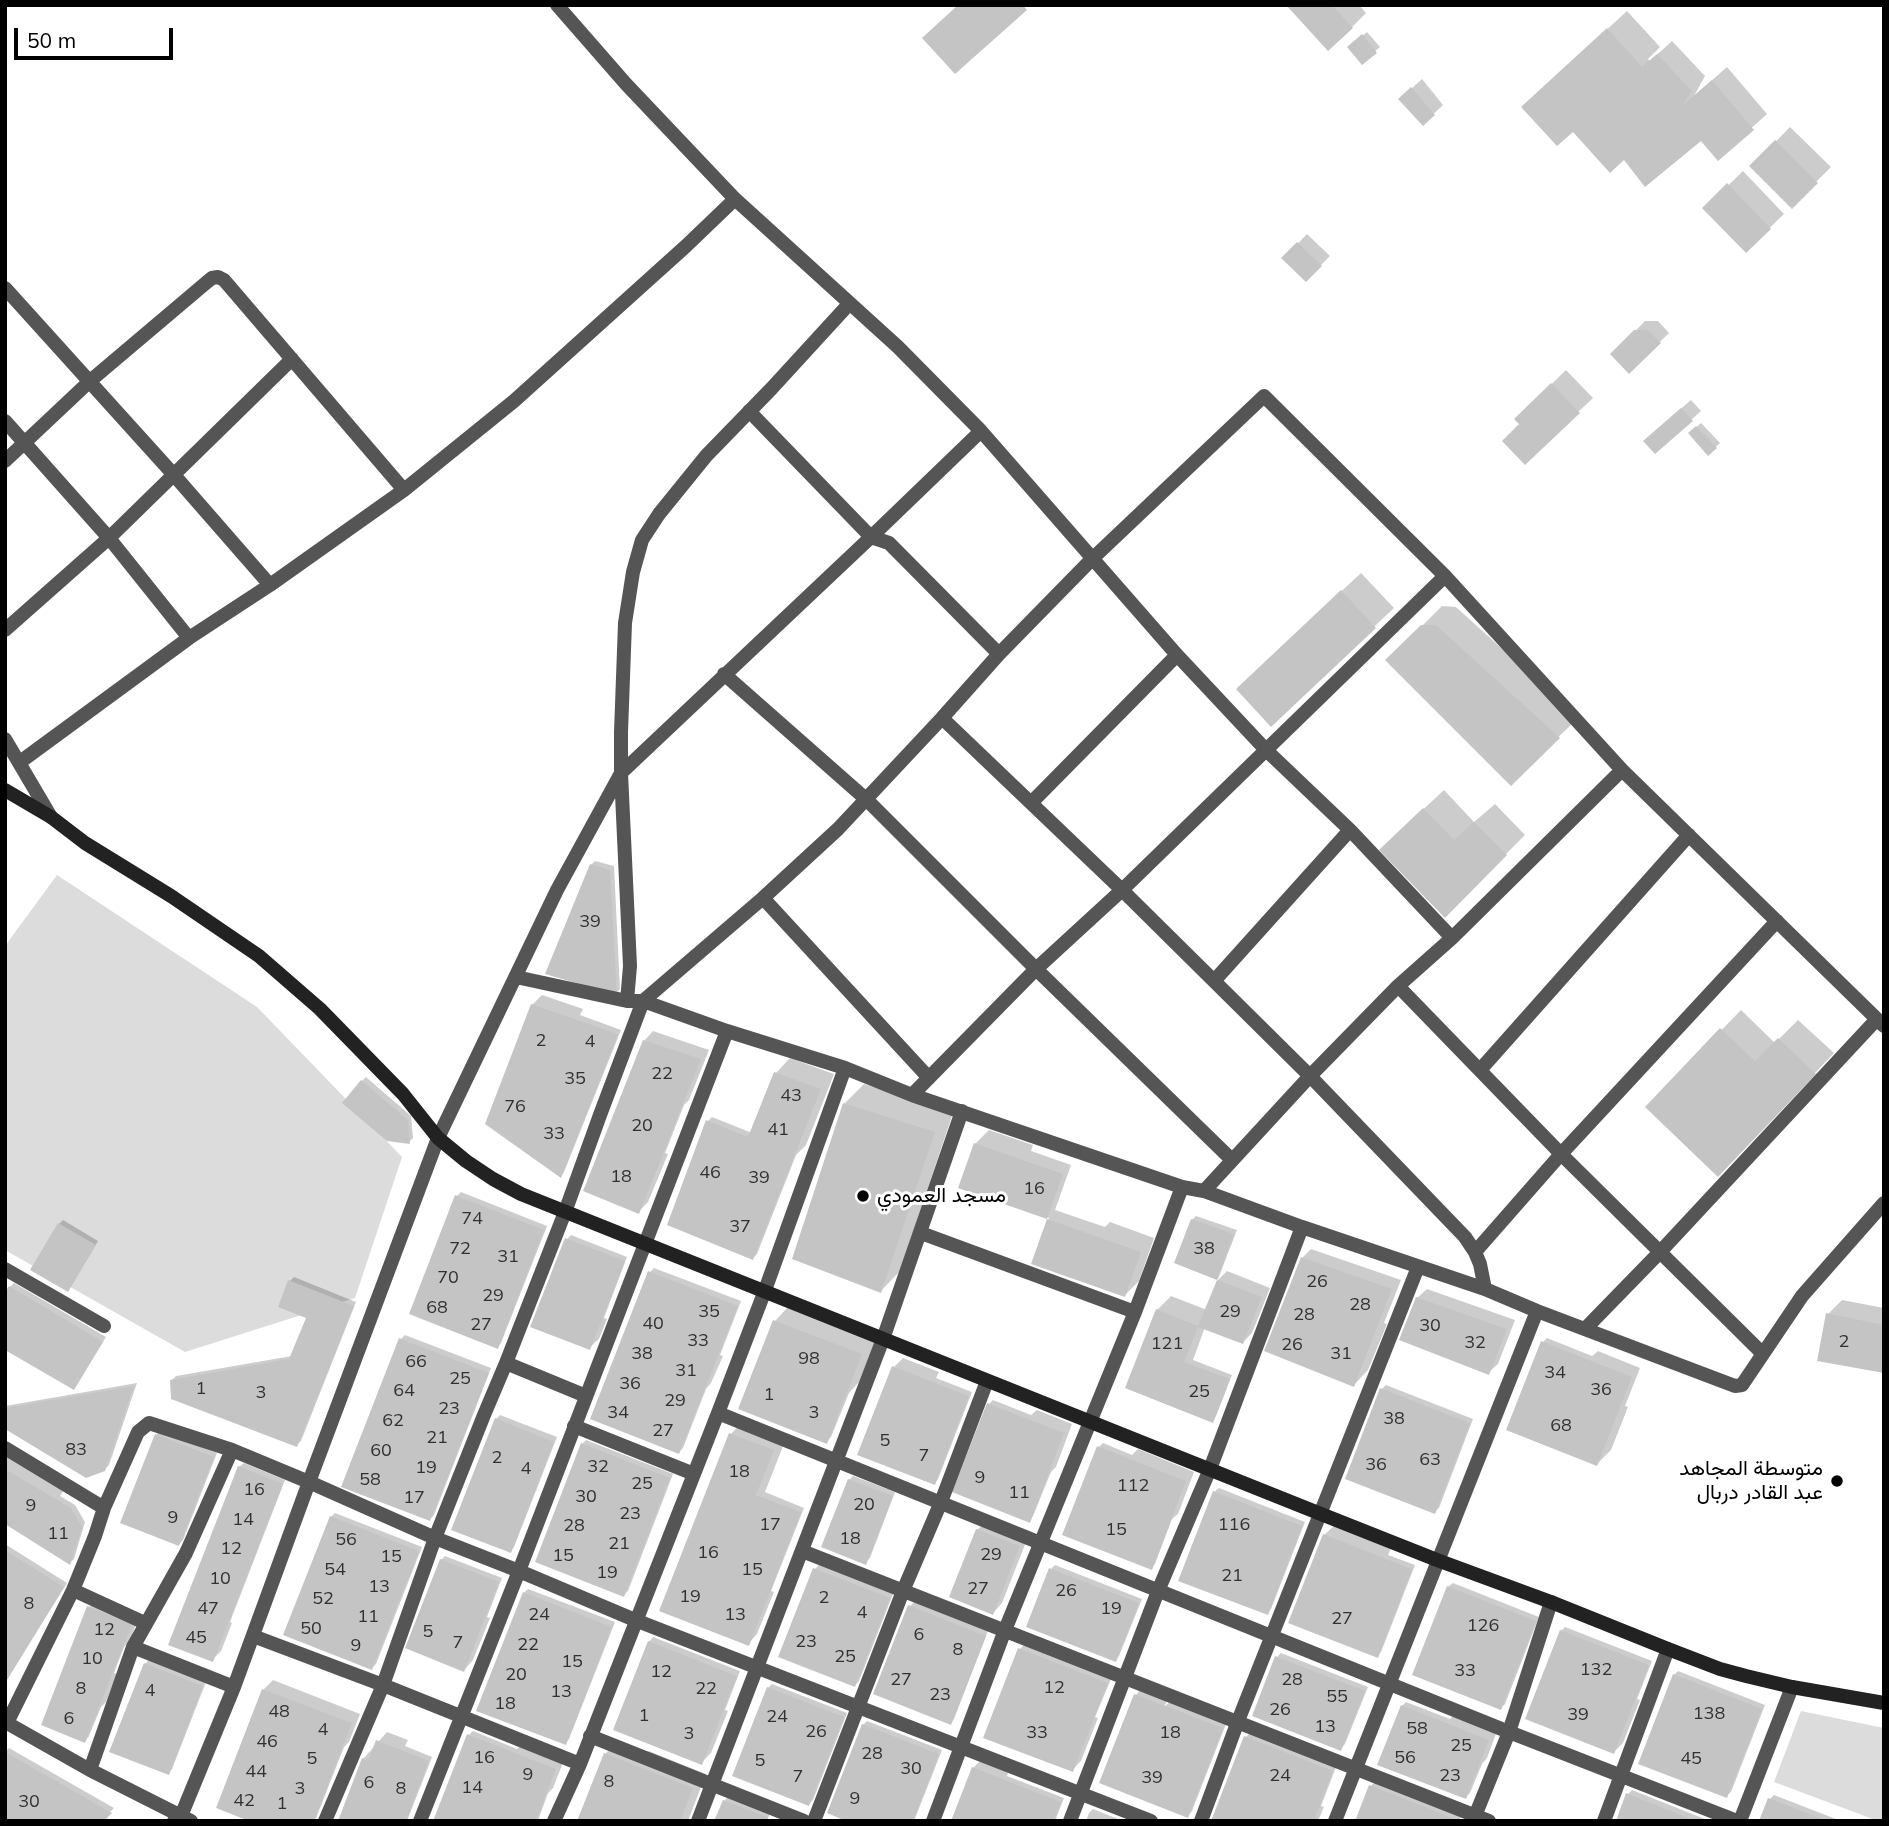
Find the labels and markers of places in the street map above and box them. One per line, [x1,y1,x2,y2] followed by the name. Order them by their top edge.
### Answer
[877,1183,1006,1209] place label: مسجد العمودي
[855,1188,871,1204] marker: مسجد العمودي
[1679,1456,1823,1506] place label: متوسطة المجاهد عبد القادر دربال
[1829,1473,1845,1489] marker: متوسطة المجاهد عبد القادر دربال

